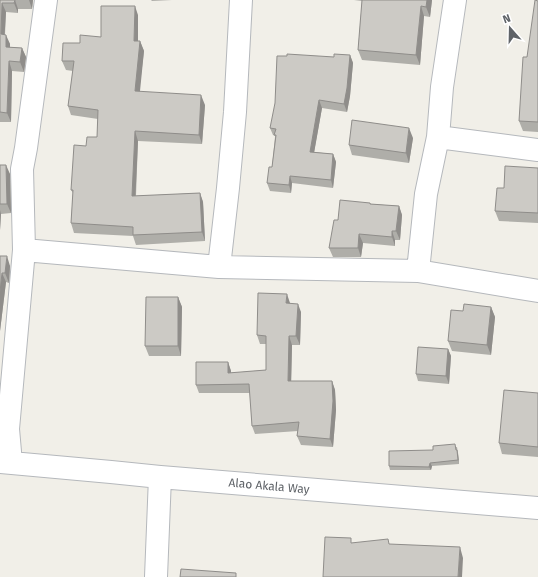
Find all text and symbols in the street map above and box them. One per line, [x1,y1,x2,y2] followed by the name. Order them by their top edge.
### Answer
[490,8,530,48] north arrow
[501,12,512,26] text: N
[228,475,310,497] street label: Alao Akala Way

